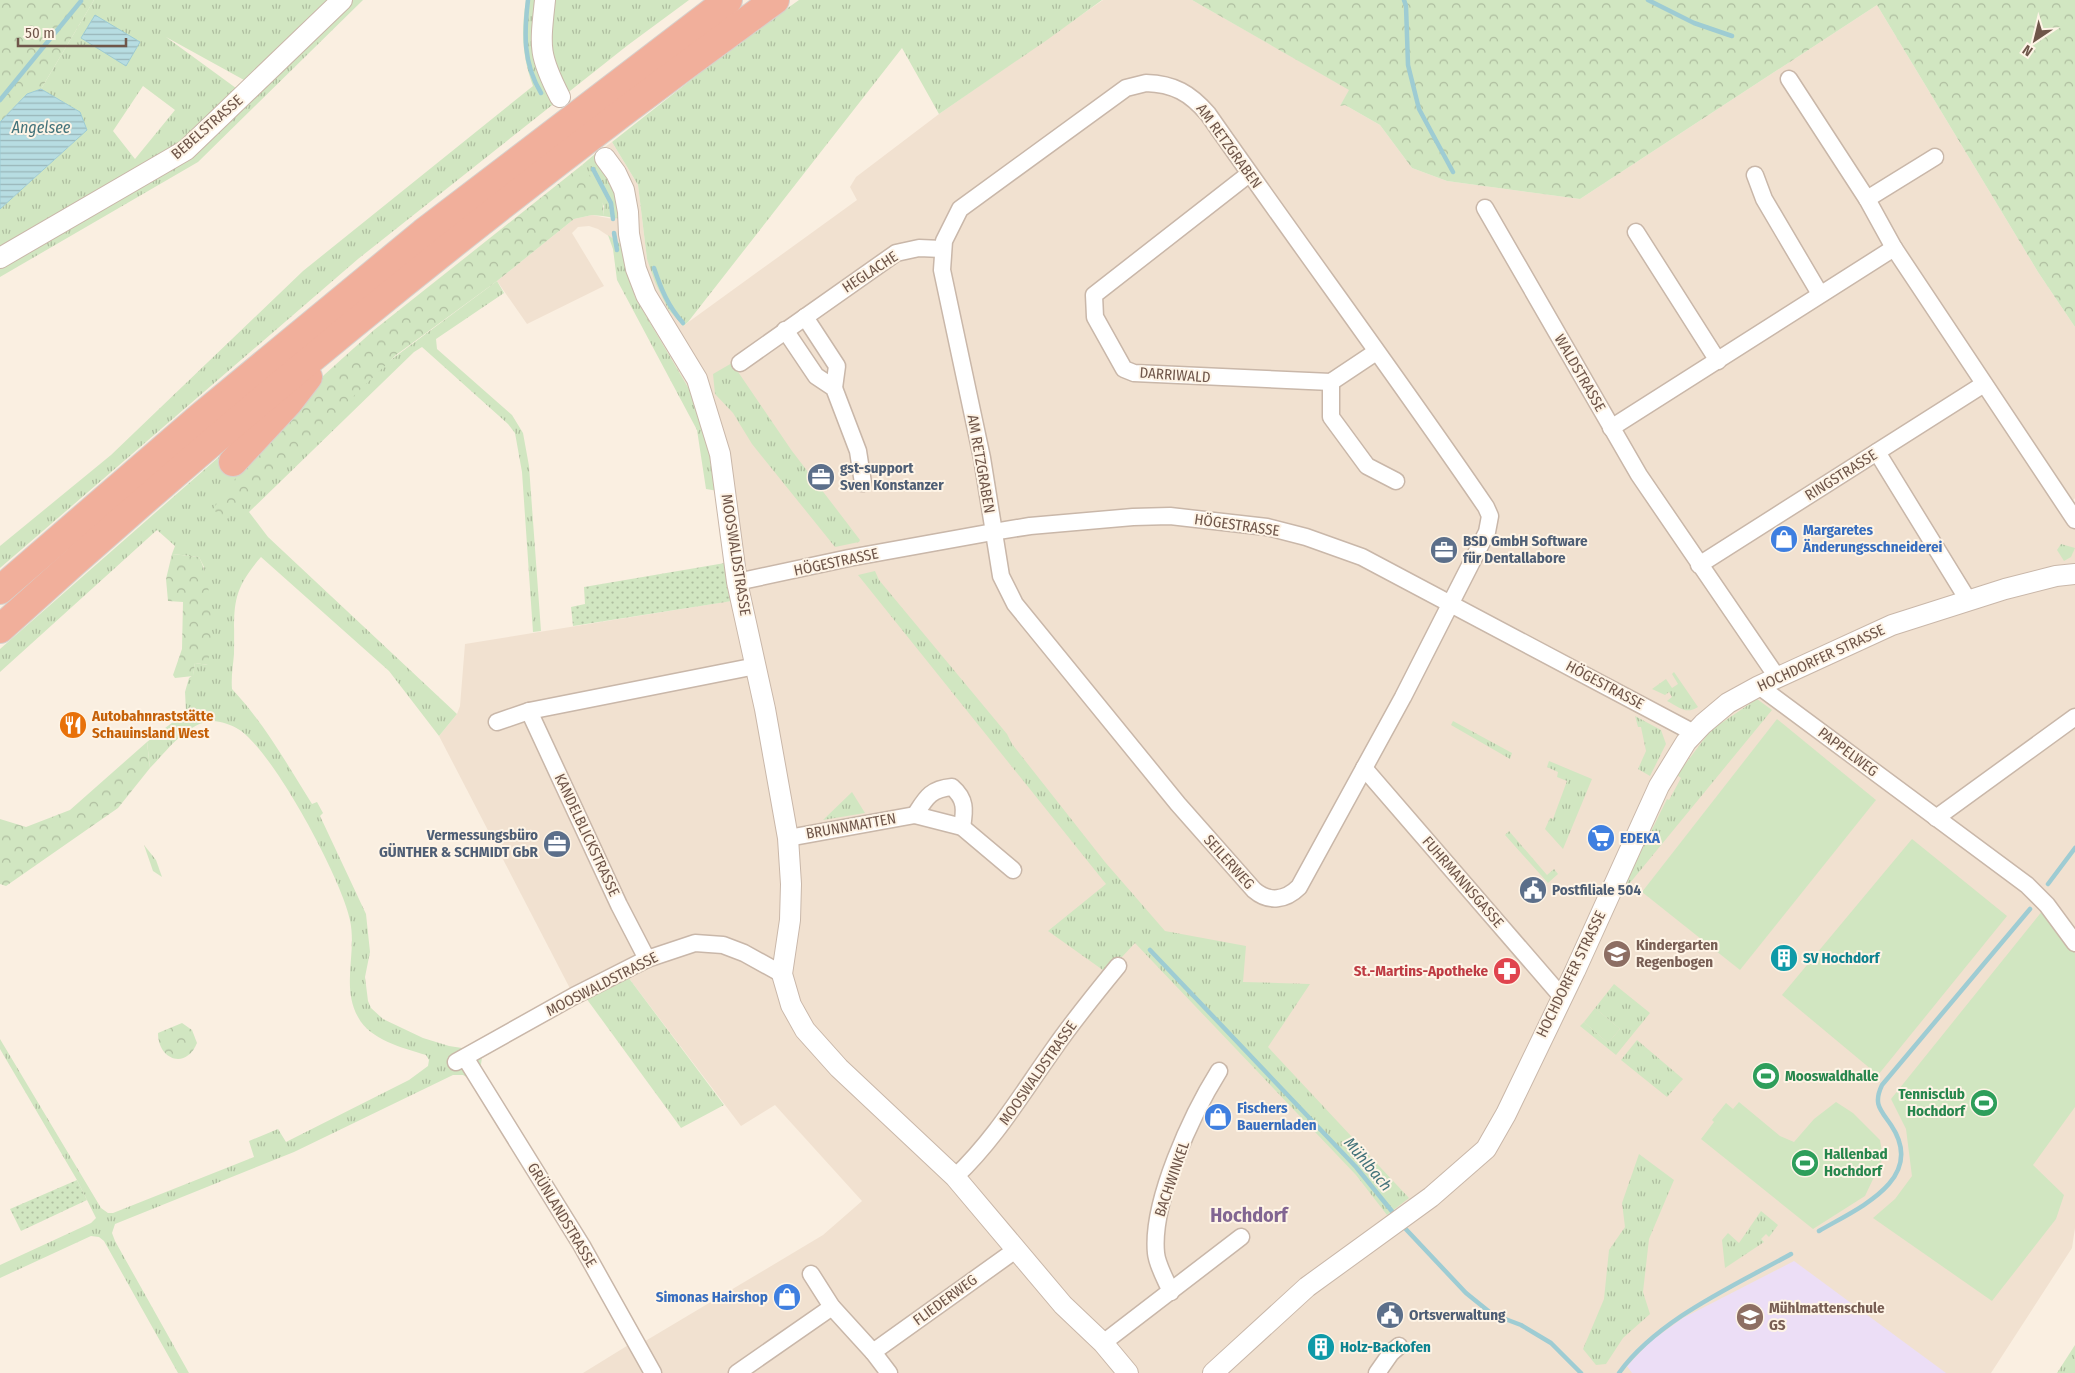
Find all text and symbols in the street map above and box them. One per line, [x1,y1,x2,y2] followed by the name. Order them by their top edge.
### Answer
[18,15,125,47] scale bar
[2010,15,2060,65] north arrow
[25,24,55,42] text: 50 m
[2020,41,2036,60] text: N
[168,91,246,163] street label: BEBELSTRASSE
[1192,100,1266,192] street label: AM RETZGRABEN
[11,118,71,137] water label: Angelsee
[839,247,901,297] street label: HEGLACHE
[1551,331,1609,415] street label: WALDSTRASSE
[1139,364,1211,386] street label: DARRIWALD
[963,413,999,515] street label: AM RETZGRABEN
[1802,446,1880,504] street label: RINGSTRASSE
[840,459,944,494] place label: gst-support Sven Konstanzer
[806,462,836,492] office icon: gst-support Sven Konstanzer
[717,493,755,617] street label: MOOSWALDSTRASSE
[1193,510,1281,540] street label: HÖGESTRASSE
[1802,521,1942,556] place label: Margaretes Änderungsschneiderei
[1769,524,1799,554] shop icon: Margaretes Änderungsschneiderei
[1463,532,1588,567] place label: BSD GmbH Software für Dentallabore
[1429,535,1459,565] office icon: BSD GmbH Software für Dentallabore
[792,544,880,580] street label: HÖGESTRASSE
[1754,621,1888,695] street label: HOCHDORFER STRASSE
[1563,657,1647,713] street label: HÖGESTRASSE
[91,707,214,742] place label: Autobahnraststätte Schauinsland West
[58,710,88,740] restaurant icon: Autobahnraststätte Schauinsland West
[1815,724,1881,780] street label: PAPPELWEG
[551,771,623,899] street label: KANDELBLICKSTRASSE
[805,809,897,843] street label: BRUNNMATTEN
[1586,823,1616,853] supermarket icon: EDEKA
[379,826,539,861] place label: Vermessungsbüro GÜNTHER & SCHMIDT GbR
[542,829,572,859] office icon: Vermessungsbüro GÜNTHER & SCHMIDT GbR
[1620,829,1661,847] place label: EDEKA
[1200,831,1258,893] street label: SEILERWEG
[1418,833,1508,931] street label: FUHRMANNSGASSE
[1518,875,1548,905] public building icon: Postfiliale 504
[1552,881,1641,899] place label: Postfiliale 504
[1533,908,1609,1040] street label: HOCHDORFER STRASSE
[1636,936,1718,971] place label: Kindergarten Regenbogen
[1602,939,1632,969] school or university icon: Kindergarten Regenbogen
[1769,943,1799,973] building icon: SV Hochdorf
[543,948,661,1020] street label: MOOSWALDSTRASSE
[1803,949,1881,967] place label: SV Hochdorf
[1492,956,1522,986] pharmacy icon: St.-Martins-Apotheke
[1354,962,1488,980] place label: St.-Martins-Apotheke
[995,1017,1081,1129] street label: MOOSWALDSTRASSE
[1751,1061,1781,1091] sports icon: Mooswaldhalle
[1785,1067,1879,1085] place label: Mooswaldhalle
[1898,1085,1966,1120] place label: Tennisclub Hochdorf
[1969,1088,1999,1118] sports icon: Tennisclub Hochdorf
[1237,1099,1317,1134] place label: Fischers Bauernladen
[1203,1102,1233,1132] shop icon: Fischers Bauernladen
[1340,1133,1396,1195] water label: Mühlbach
[1151,1139,1193,1219] street label: BACHWINKEL
[1824,1145,1888,1180] place label: Hallenbad Hochdorf
[1790,1148,1820,1178] sports icon: Hallenbad Hochdorf
[524,1159,600,1271] street label: GRÜNLANDSTRASSE
[1210,1203,1289,1227] district label: Hochdorf
[909,1271,981,1329] street label: FLIEDERWEG
[772,1282,802,1312] shop icon: Simonas Hairshop
[656,1288,768,1306] place label: Simonas Hairshop
[1769,1299,1885,1334] place label: Mühlmattenschule GS
[1375,1300,1405,1330] public building icon: Ortsverwaltung
[1735,1302,1765,1332] school or university icon: Mühlmattenschule GS
[1409,1306,1506,1324] place label: Ortsverwaltung
[1306,1332,1336,1362] building icon: Holz-Backofen
[1340,1338,1431,1356] place label: Holz-Backofen

